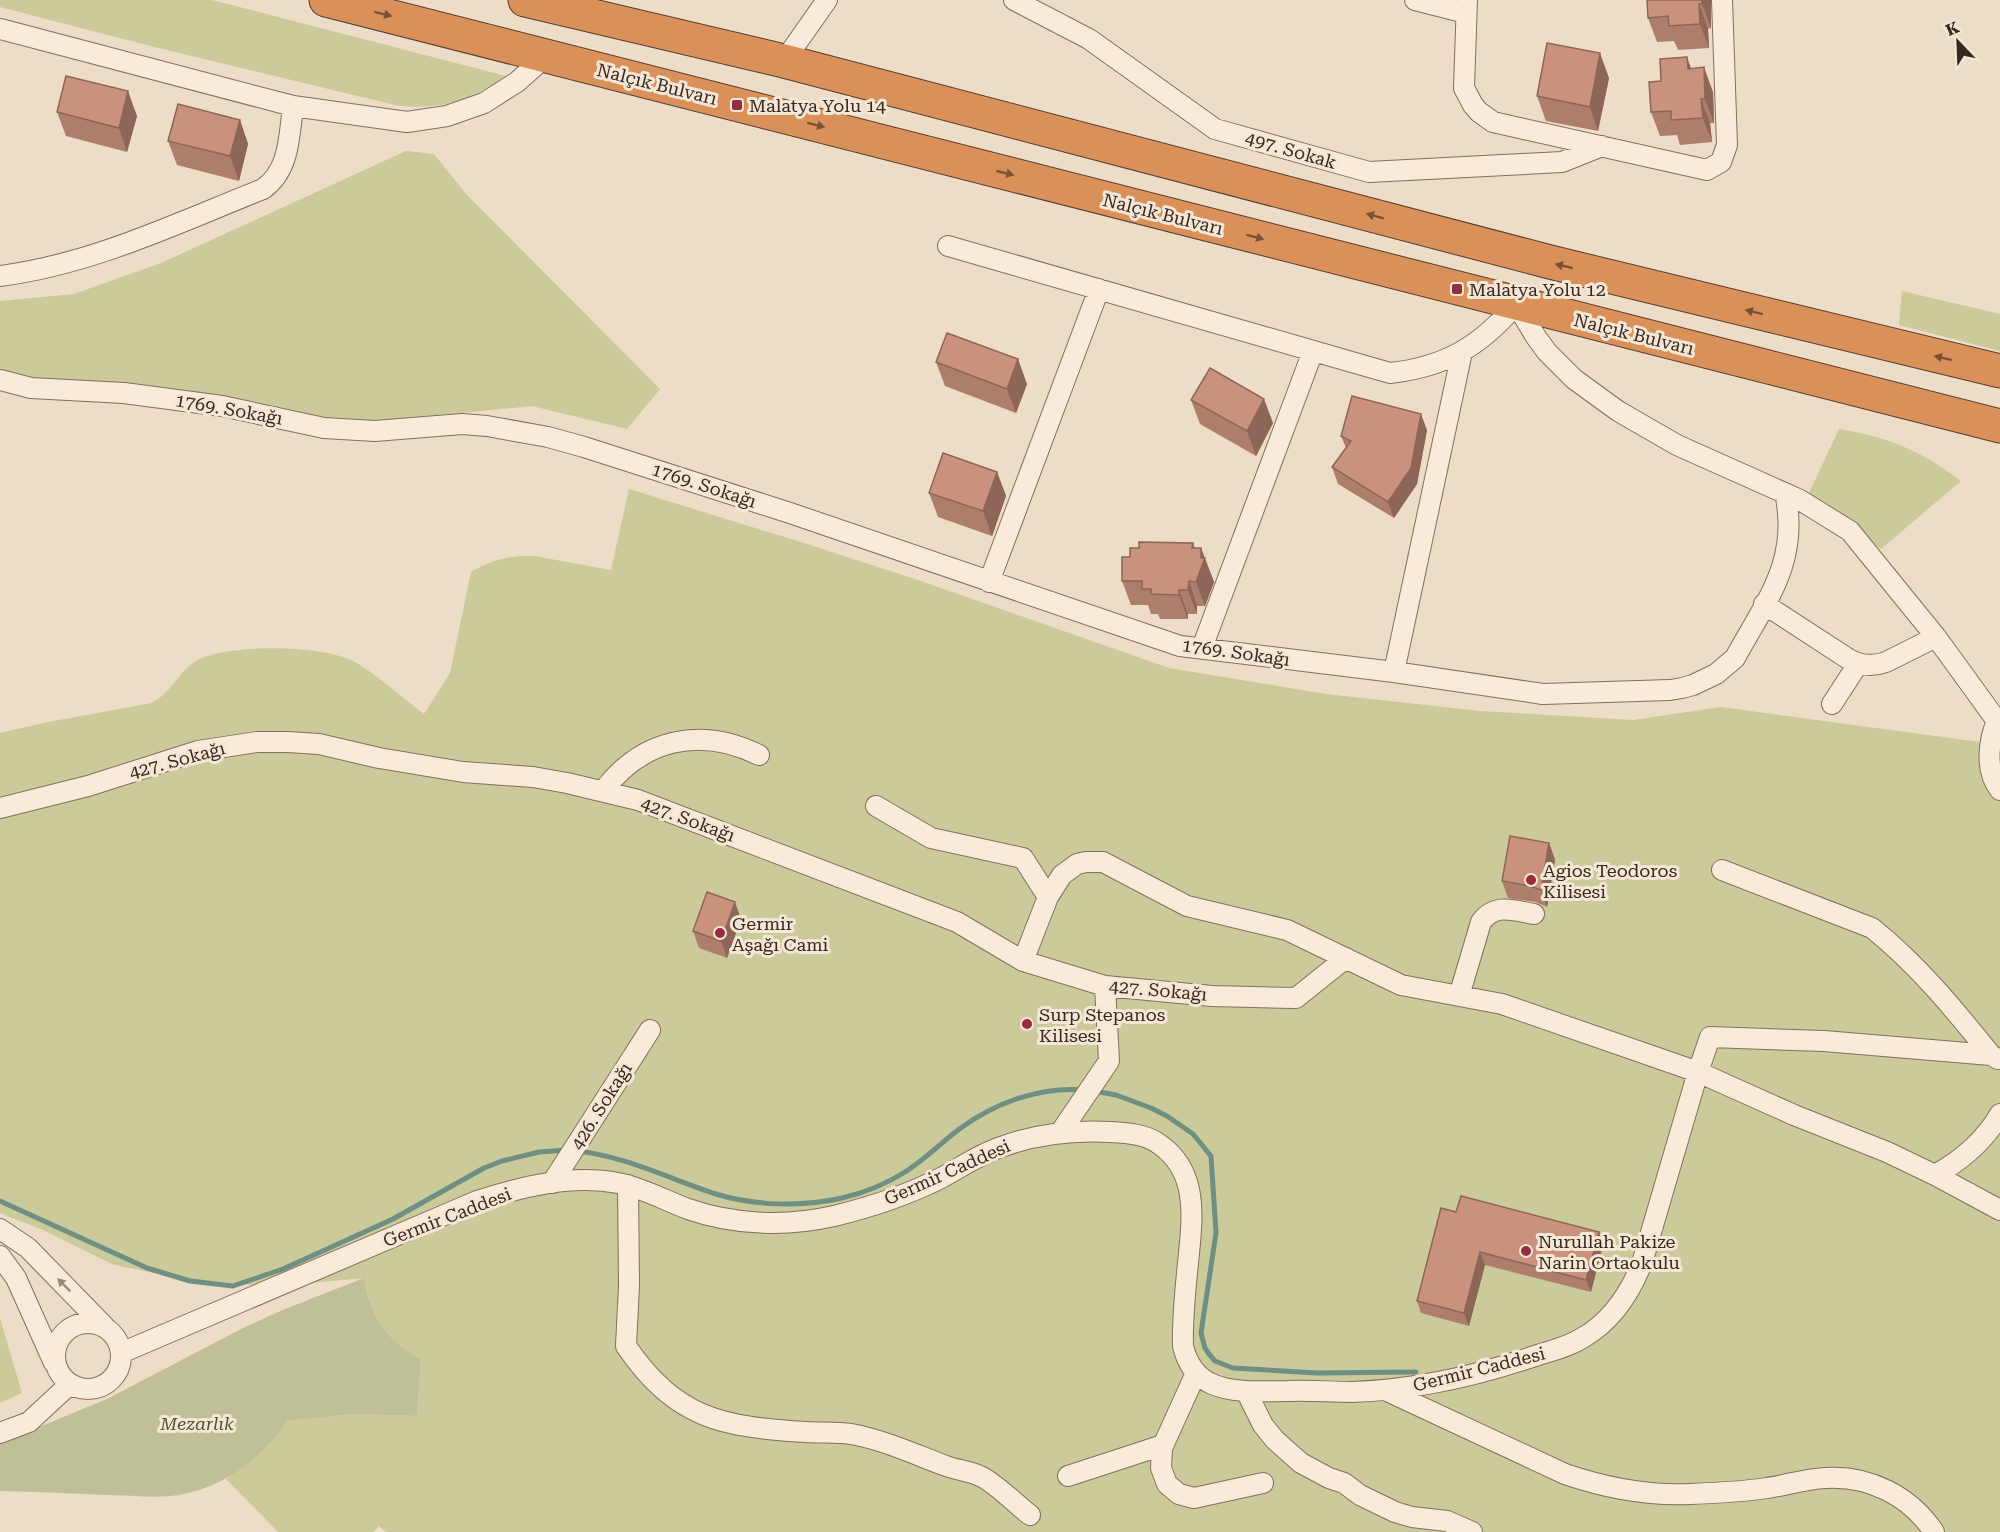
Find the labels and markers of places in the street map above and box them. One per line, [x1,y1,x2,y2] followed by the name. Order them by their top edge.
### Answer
[749,95,886,116] place label: Malatya Yolu 14
[730,98,744,112] marker: Malatya Yolu 14
[1469,279,1606,300] place label: Malatya Yolu 12
[1450,282,1464,296] marker: Malatya Yolu 12
[1543,860,1677,902] place label: Agios Teodoros Kilisesi
[1524,873,1538,887] marker: Agios Teodoros Kilisesi
[732,913,829,955] place label: Germir Aşağı Cami
[713,926,727,940] marker: Germir Aşağı Cami
[1039,1004,1165,1046] place label: Surp Stepanos Kilisesi
[1020,1017,1034,1031] marker: Surp Stepanos Kilisesi
[1538,1231,1680,1273] place label: Nurullah Pakize Narin Ortaokulu
[1519,1244,1533,1258] marker: Nurullah Pakize Narin Ortaokulu

